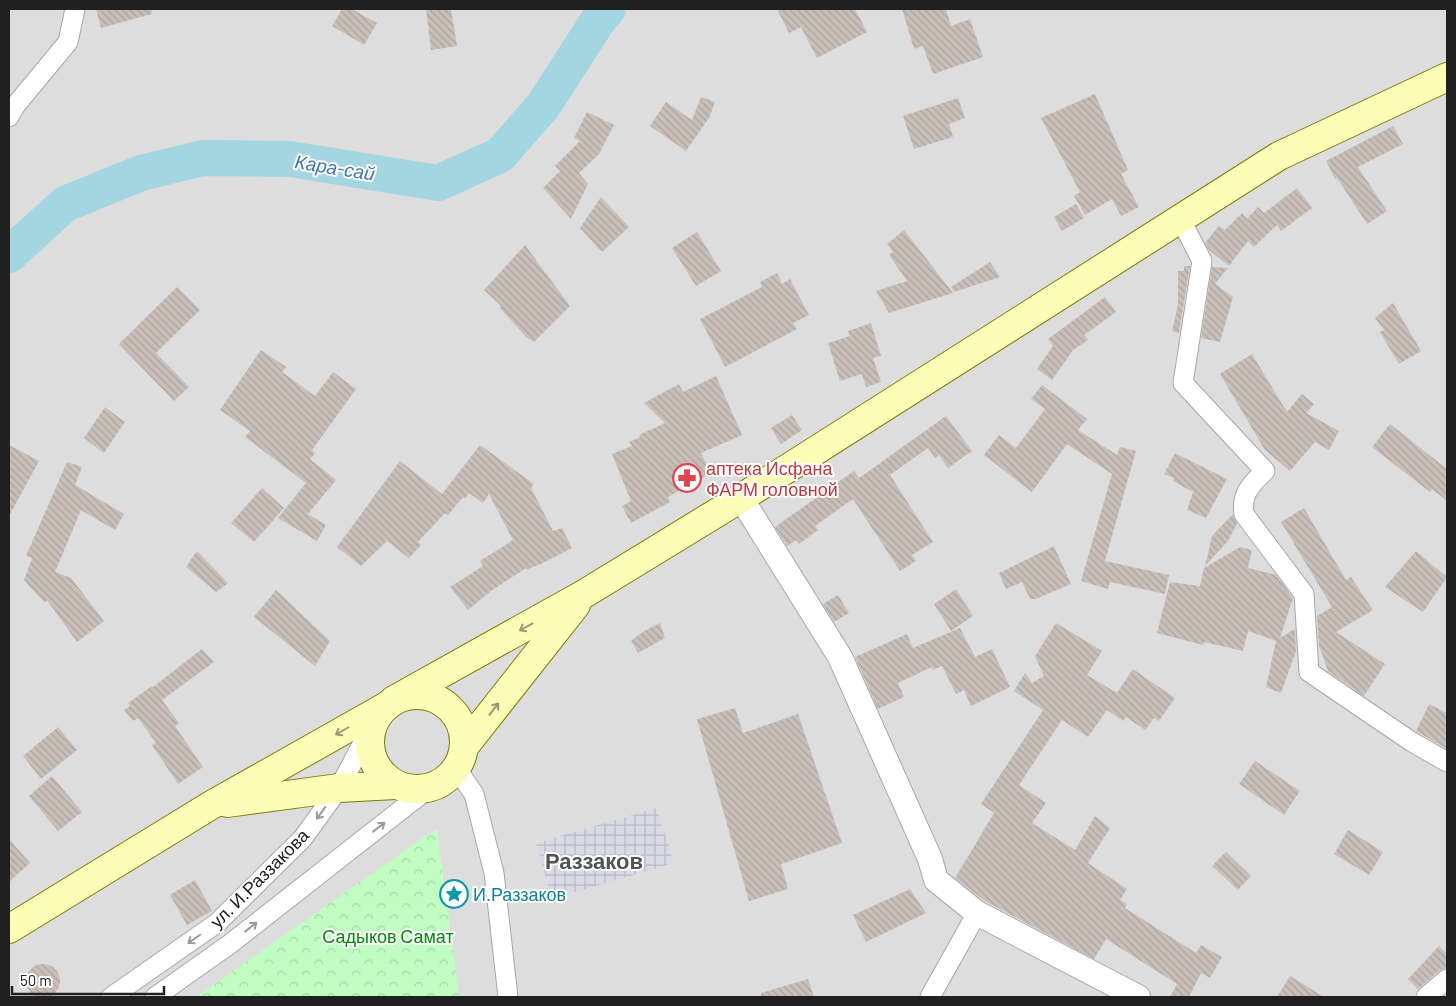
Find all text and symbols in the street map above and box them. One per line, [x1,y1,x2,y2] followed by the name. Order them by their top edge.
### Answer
[293,149,377,185] water label: Кара-сай
[706,457,838,500] place label: аптека Исфана ФАРМ головной
[672,463,702,493] pharmacy icon: аптека Исфана ФАРМ головной
[520,622,534,632] one-way arrow
[489,702,500,715] one-way arrow
[335,726,350,736] one-way arrow
[316,806,326,820] one-way arrow
[372,822,385,833] one-way arrow
[205,823,314,932] street label: ул. И.Раззакова
[545,847,643,873] district label: Раззаков
[439,879,469,909] place icon: И.Раззаков
[473,883,566,905] place label: И.Раззаков
[244,922,257,933] one-way arrow
[322,925,454,947] park label: Садыков Самат
[187,934,201,944] one-way arrow
[12,964,165,996] scale bar
[20,971,52,989] text: 50 m

